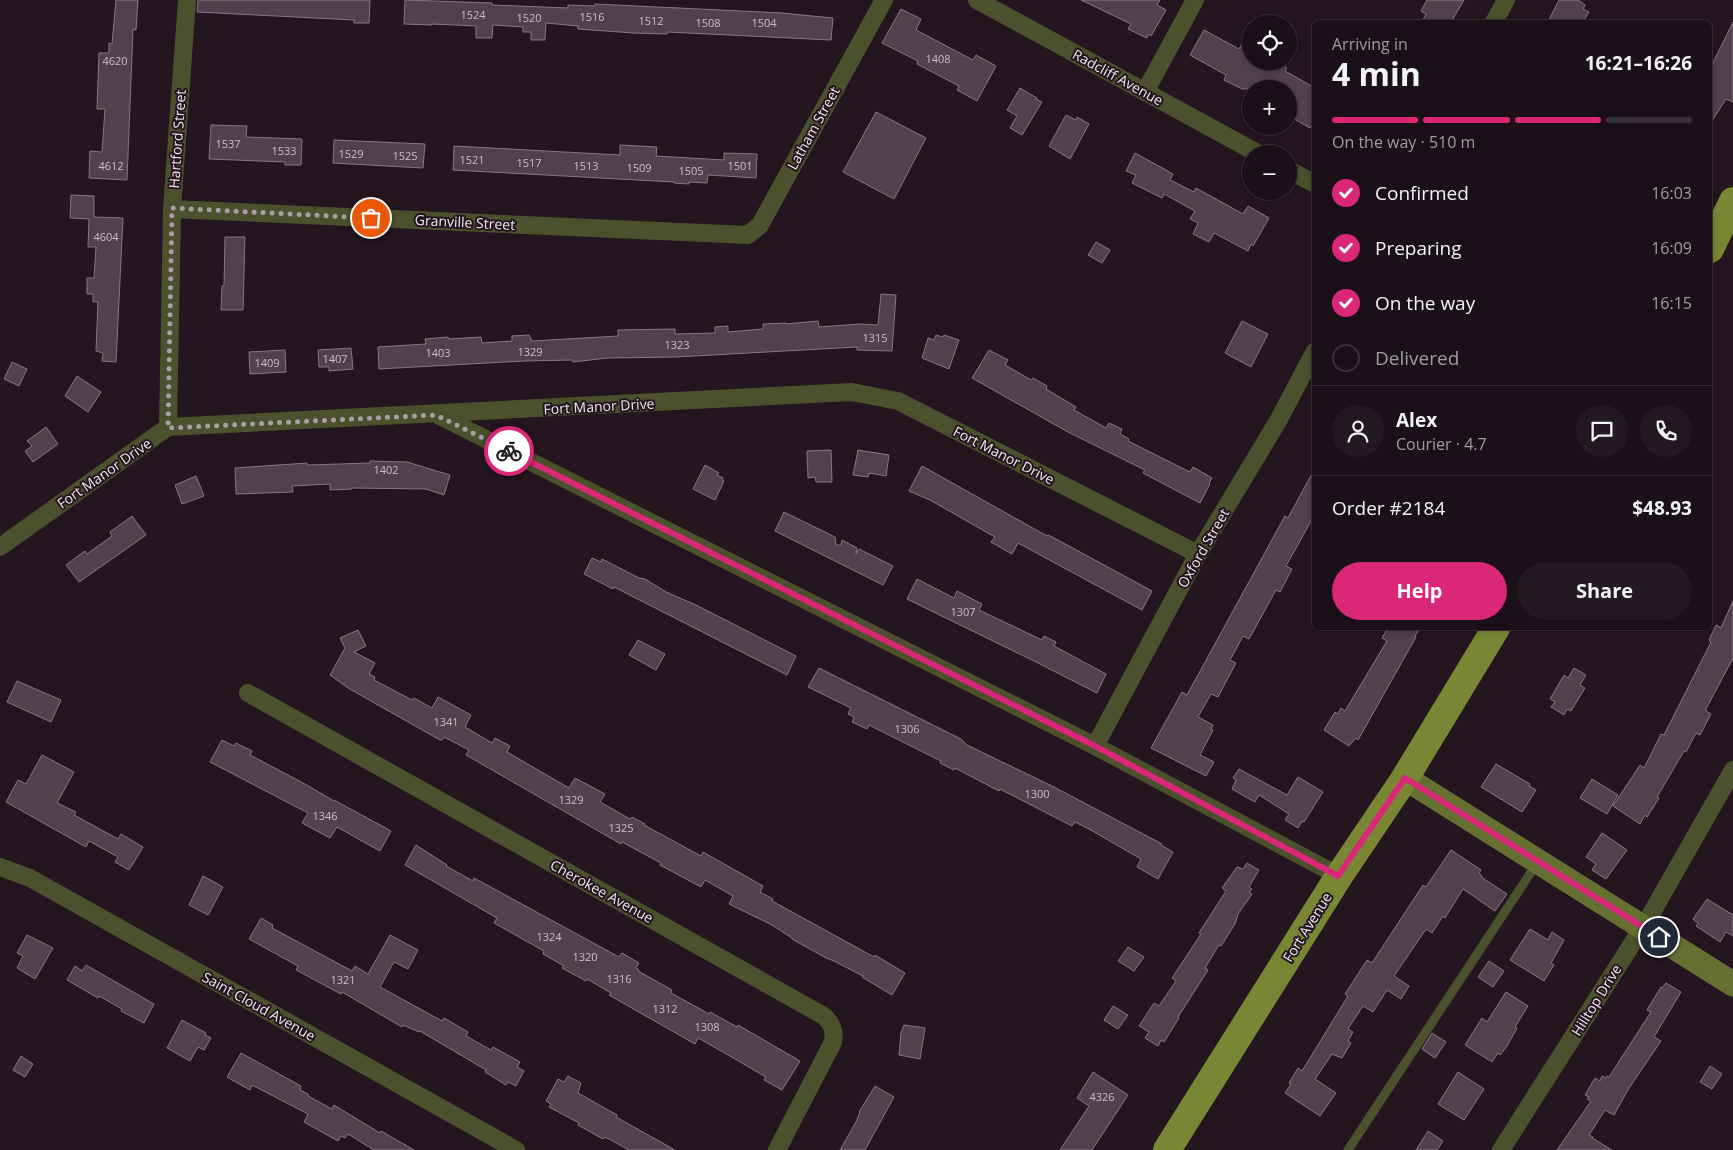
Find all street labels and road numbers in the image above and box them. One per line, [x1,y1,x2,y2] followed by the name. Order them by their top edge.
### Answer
[1069,44,1167,110] street label: Radcliff Avenue
[782,83,844,173] street label: Latham Street
[164,89,190,189] street label: Hartford Street
[414,210,516,234] street label: Granville Street
[543,394,655,418] street label: Fort Manor Drive
[950,421,1058,489] street label: Fort Manor Drive
[53,433,155,513] street label: Fort Manor Drive
[1173,505,1233,591] street label: Oxford Street
[547,855,657,927] street label: Cherokee Avenue
[1278,888,1336,965] street label: Fort Avenue
[1567,961,1626,1039] street label: Hilltop Drive
[199,967,319,1045] street label: Saint Cloud Avenue

